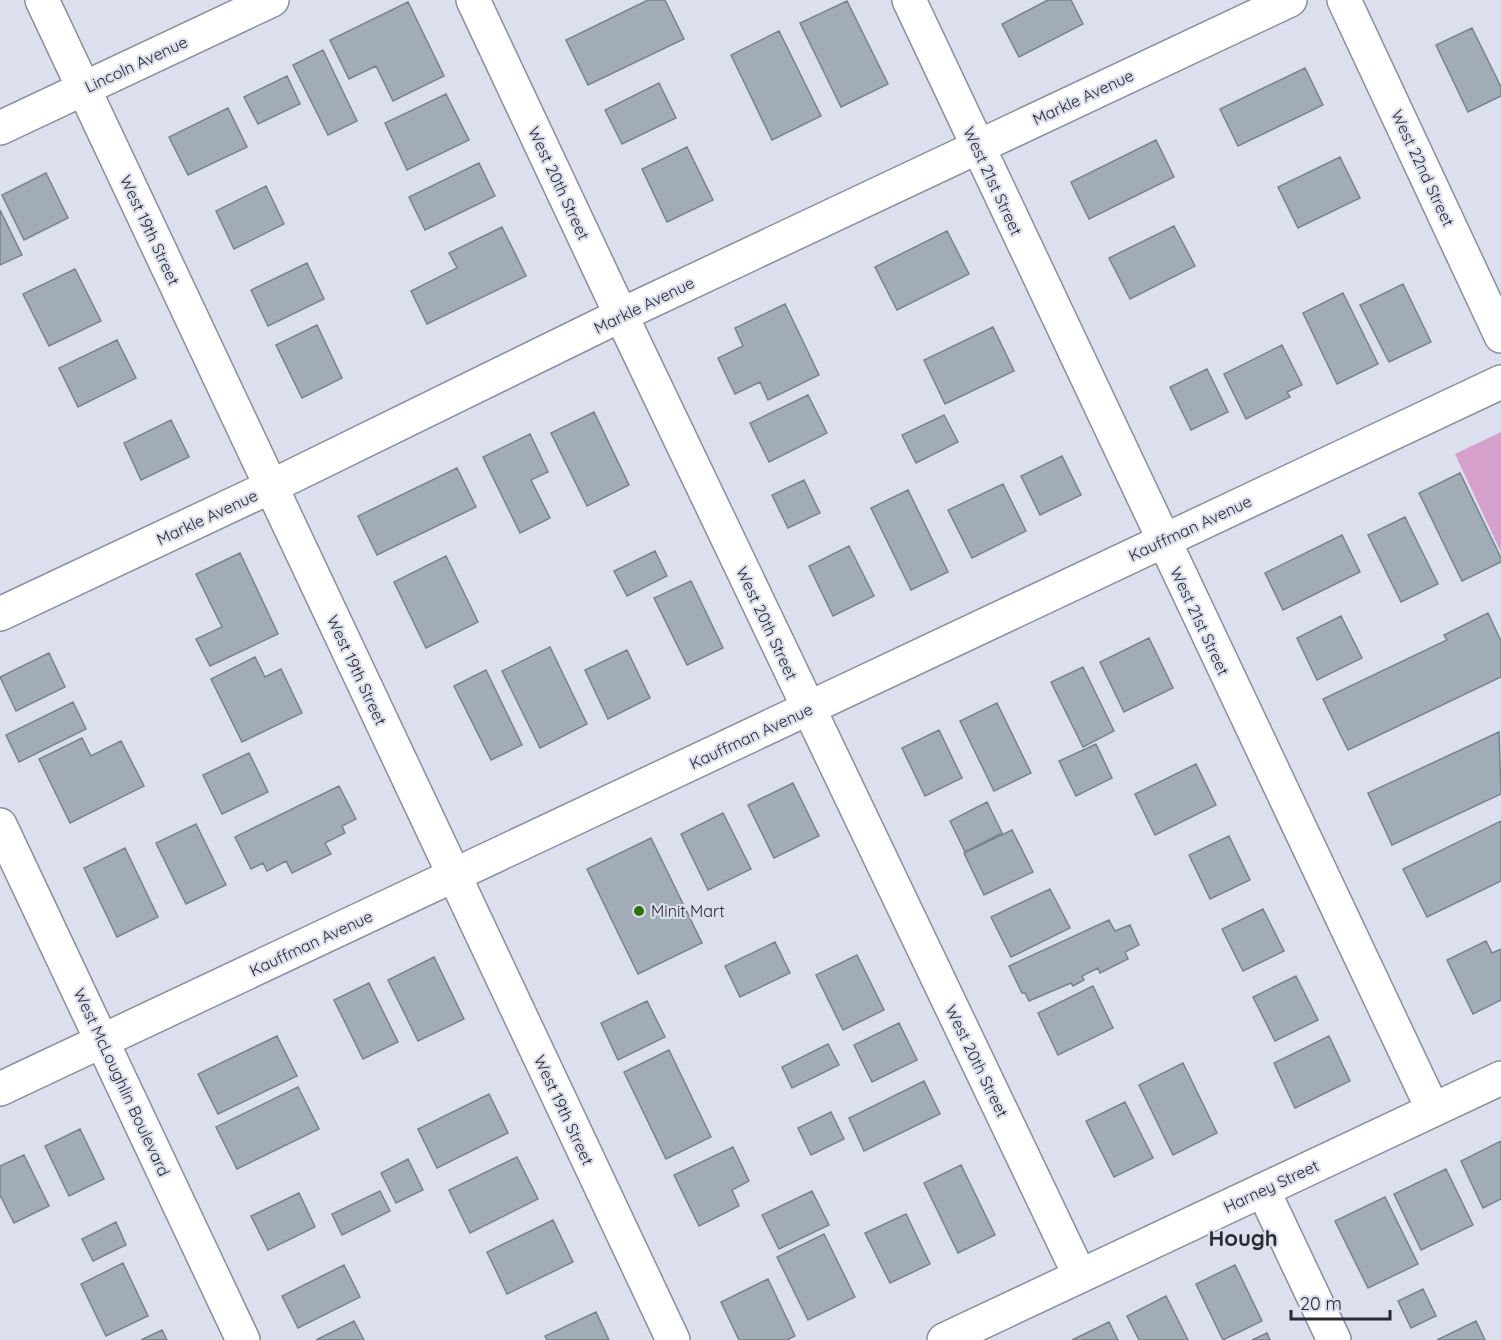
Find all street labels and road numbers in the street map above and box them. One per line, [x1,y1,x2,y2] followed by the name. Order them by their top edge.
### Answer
[81,31,191,97] street label: Lincoln Avenue
[1029,65,1137,129] street label: Markle Avenue
[1387,107,1459,229] street label: West 22nd Street
[524,123,594,243] street label: West 20th Street
[959,124,1027,238] street label: West 21st Street
[116,172,184,288] street label: West 19th Street
[591,272,697,338] street label: Markle Avenue
[153,485,261,549] street label: Markle Avenue
[1125,491,1255,565] street label: Kauffman Avenue
[732,563,802,683] street label: West 20th Street
[1166,564,1234,678] street label: West 21st Street
[323,612,391,728] street label: West 19th Street
[686,699,816,773] street label: Kauffman Avenue
[246,906,376,980] street label: Kauffman Avenue
[70,985,174,1179] street label: West McLoughlin Boulevard
[941,1002,1013,1120] street label: West 20th Street
[530,1052,598,1168] street label: West 19th Street
[1220,1155,1322,1217] street label: Harney Street

